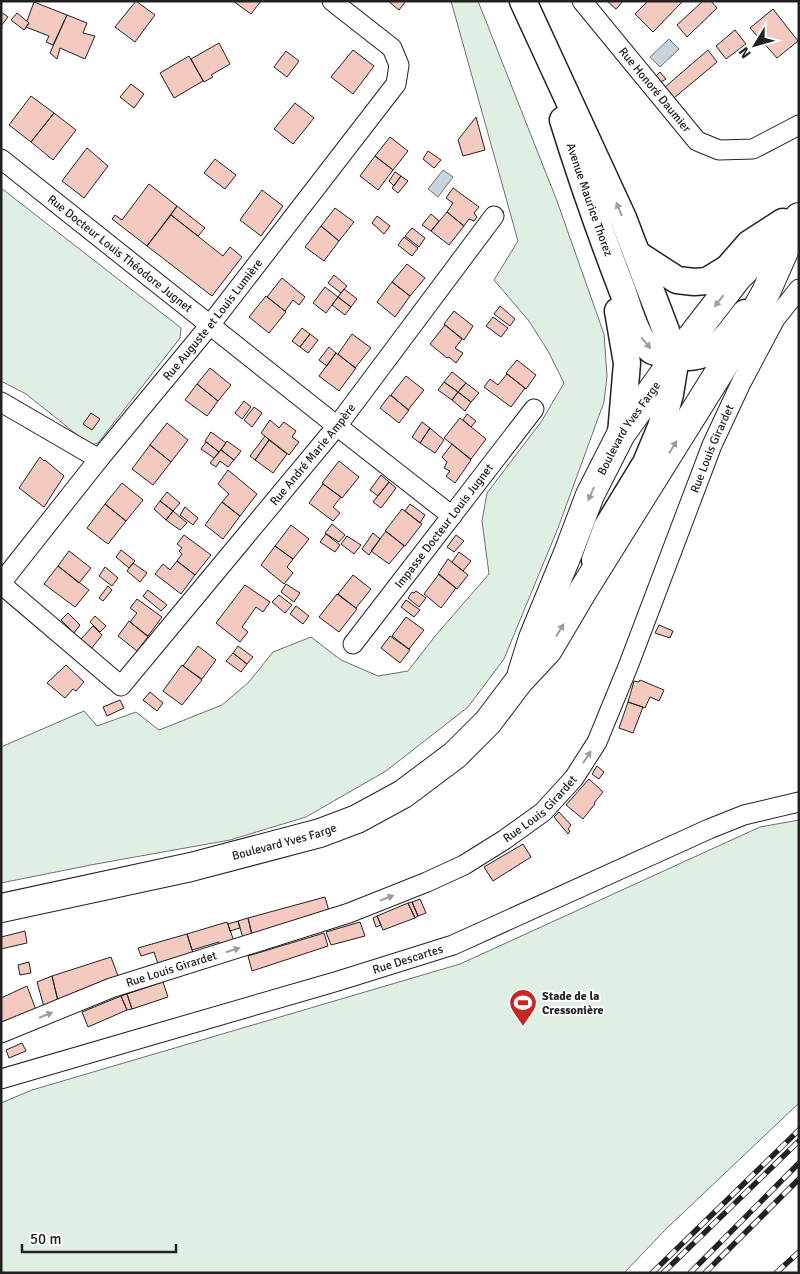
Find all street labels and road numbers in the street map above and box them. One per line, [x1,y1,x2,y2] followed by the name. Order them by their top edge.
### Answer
[616,44,695,136] street label: Rue Honoré Daumier
[563,141,616,258] street label: Avenue Maurice Thorez
[45,191,195,316] street label: Rue Docteur Louis Théodore Jugnet
[160,256,266,383] street label: Rue Auguste et Louis Lumière
[594,378,664,478] street label: Boulevard Yves Farge
[267,401,359,509] street label: Rue André Marie Ampère
[687,402,737,495] street label: Rue Louis Girardet
[391,461,497,591] street label: Impasse Docteur Louis Jugnet
[500,772,580,846] street label: Rue Louis Girardet
[230,820,339,863] street label: Boulevard Yves Farge
[371,941,445,977] street label: Rue Descartes
[124,948,219,990] street label: Rue Louis Girardet

